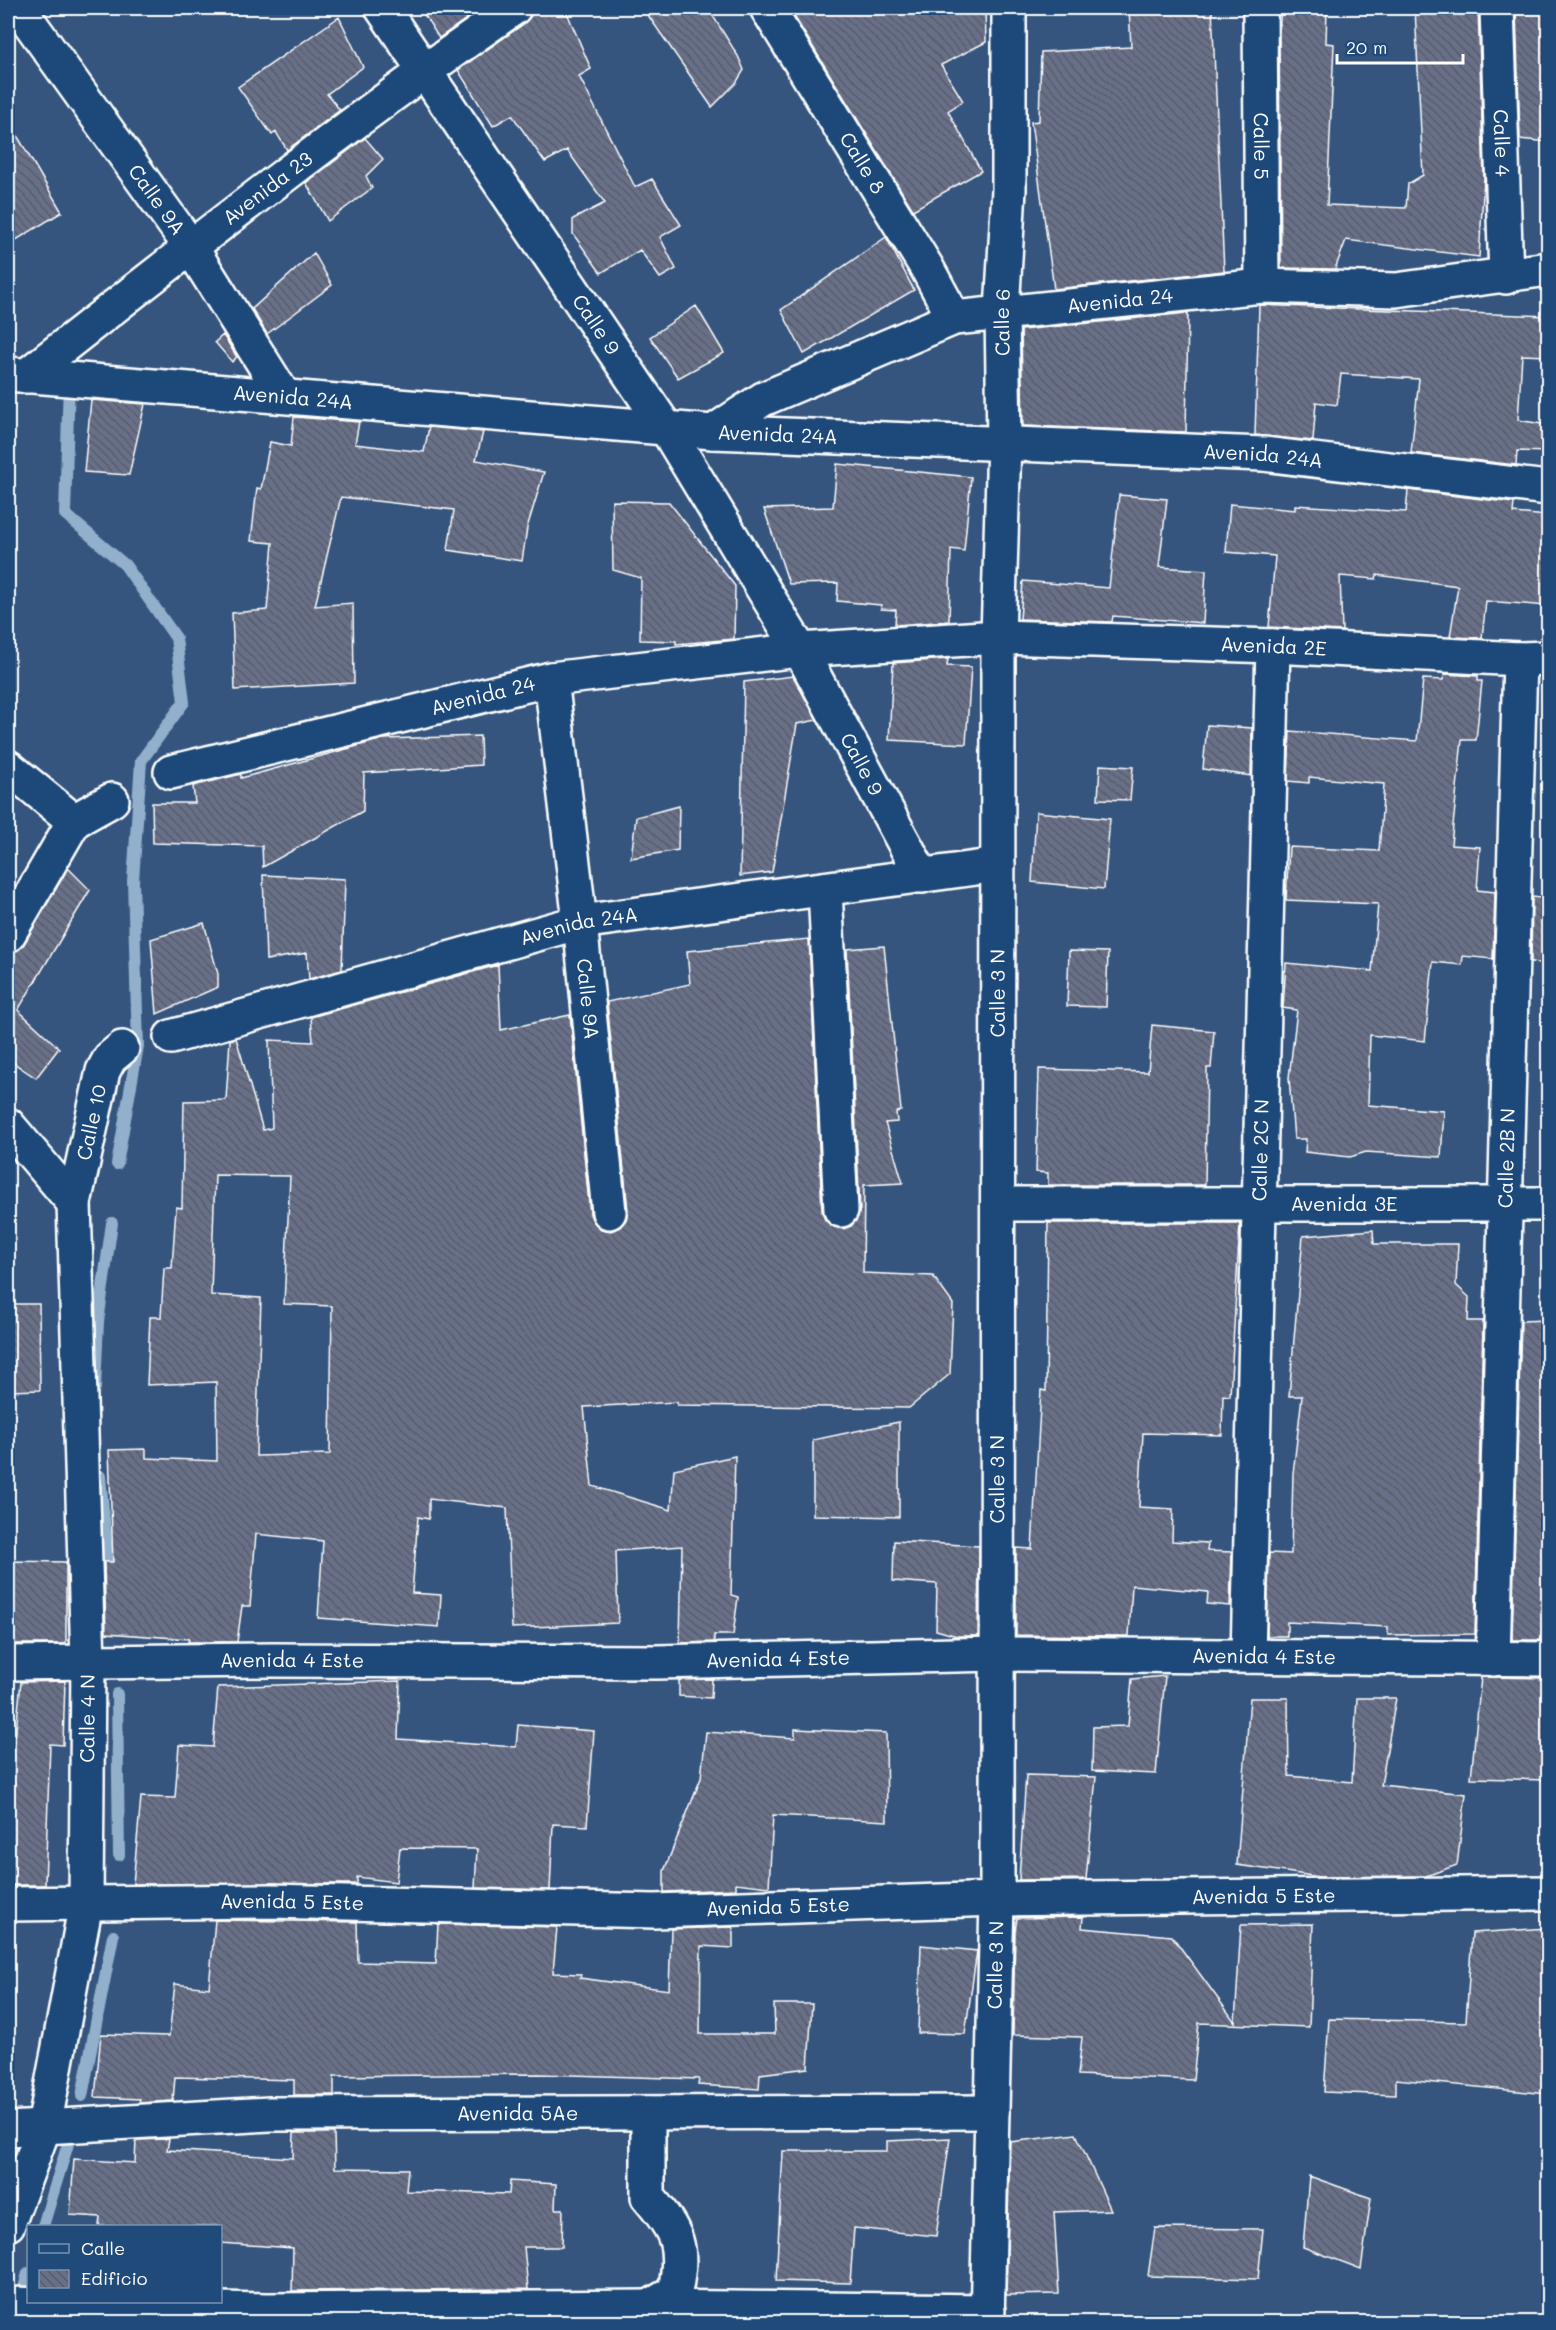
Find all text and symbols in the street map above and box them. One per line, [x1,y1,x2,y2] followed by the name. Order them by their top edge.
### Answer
[1337,27,1463,65] scale bar
[1346,35,1387,59] text: 20 m
[1488,109,1517,177] street label: Calle 4
[1249,112,1275,180] street label: Calle 5
[834,127,892,198] street label: Calle 8
[217,145,317,230] street label: Avenida 23
[123,158,192,240] street label: Calle 9A
[1065,281,1174,318] street label: Avenida 24
[988,288,1015,356] street label: Calle 6
[567,289,627,359] street label: Calle 9
[232,379,354,414] street label: Avenida 24A
[717,418,838,449] street label: Avenida 24A
[1203,438,1325,473] street label: Avenida 24A
[1220,630,1327,661] street label: Avenida 2E
[428,669,538,720] street label: Avenida 24
[835,728,890,800] street label: Calle 9
[516,900,639,950] street label: Avenida 24A
[984,949,1010,1037] street label: Calle 3 N
[572,957,606,1041] street label: Calle 9A
[70,1082,112,1163] street label: Calle 10
[1245,1099,1274,1202] street label: Calle 2C N
[1491,1108,1520,1209] street label: Calle 2B N
[1291,1190,1397,1216] street label: Avenida 3E
[983,1435,1009,1523] street label: Calle 3 N
[1192,1642,1336,1669] street label: Avenida 4 Este
[706,1643,850,1673] street label: Avenida 4 Este
[220,1646,364,1673] street label: Avenida 4 Este
[73,1674,100,1763] street label: Calle 4 N
[1191,1881,1336,1909] street label: Avenida 5 Este
[220,1887,364,1915] street label: Avenida 5 Este
[705,1890,850,1921] street label: Avenida 5 Este
[980,1921,1008,2010] street label: Calle 3 N
[457,2099,578,2125] street label: Avenida 5Ae
[27,2225,222,2303] legend
[81,2236,125,2260] text: Calle
[81,2266,148,2290] text: Edificio

